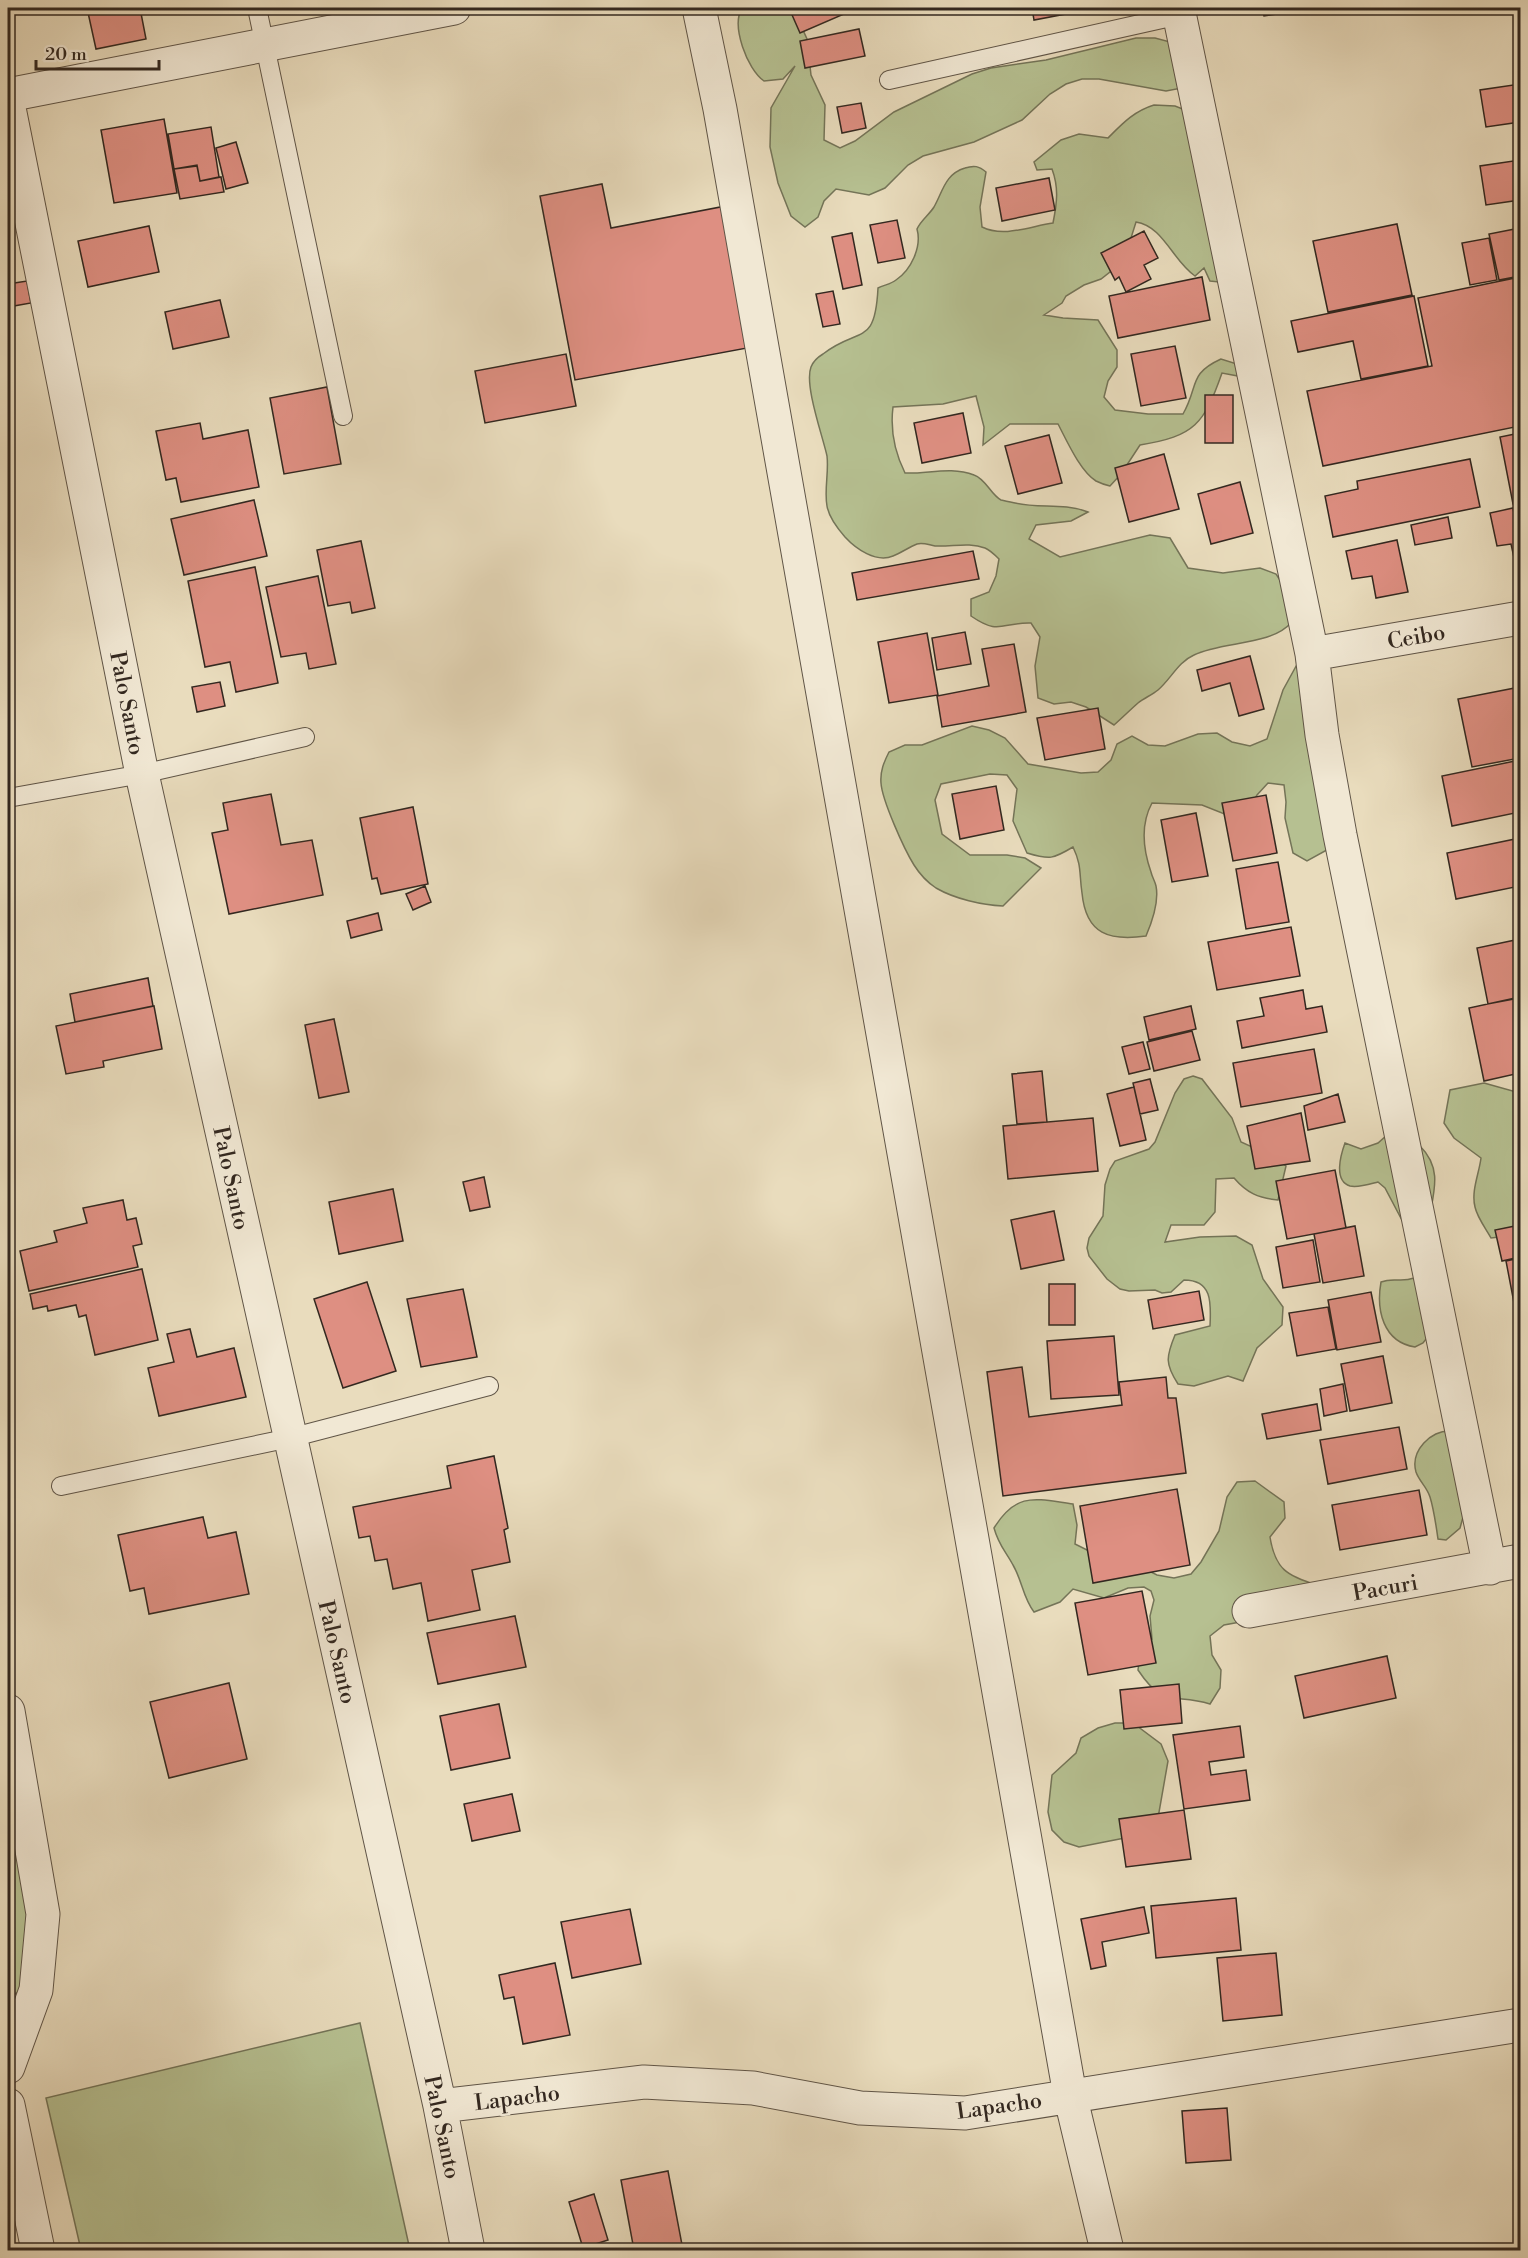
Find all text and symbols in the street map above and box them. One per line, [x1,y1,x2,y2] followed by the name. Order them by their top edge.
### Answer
[36,33,159,71] scale bar
[45,43,87,66] text: 20 m
[1385,619,1447,656] street label: Ceibo
[103,649,150,758] street label: Palo Santo
[206,1124,255,1233] street label: Palo Santo
[1350,1569,1420,1607] street label: Pacuri
[312,1598,362,1707] street label: Palo Santo
[417,2073,466,2182] street label: Palo Santo
[473,2080,561,2117] street label: Lapacho
[955,2087,1044,2126] street label: Lapacho

